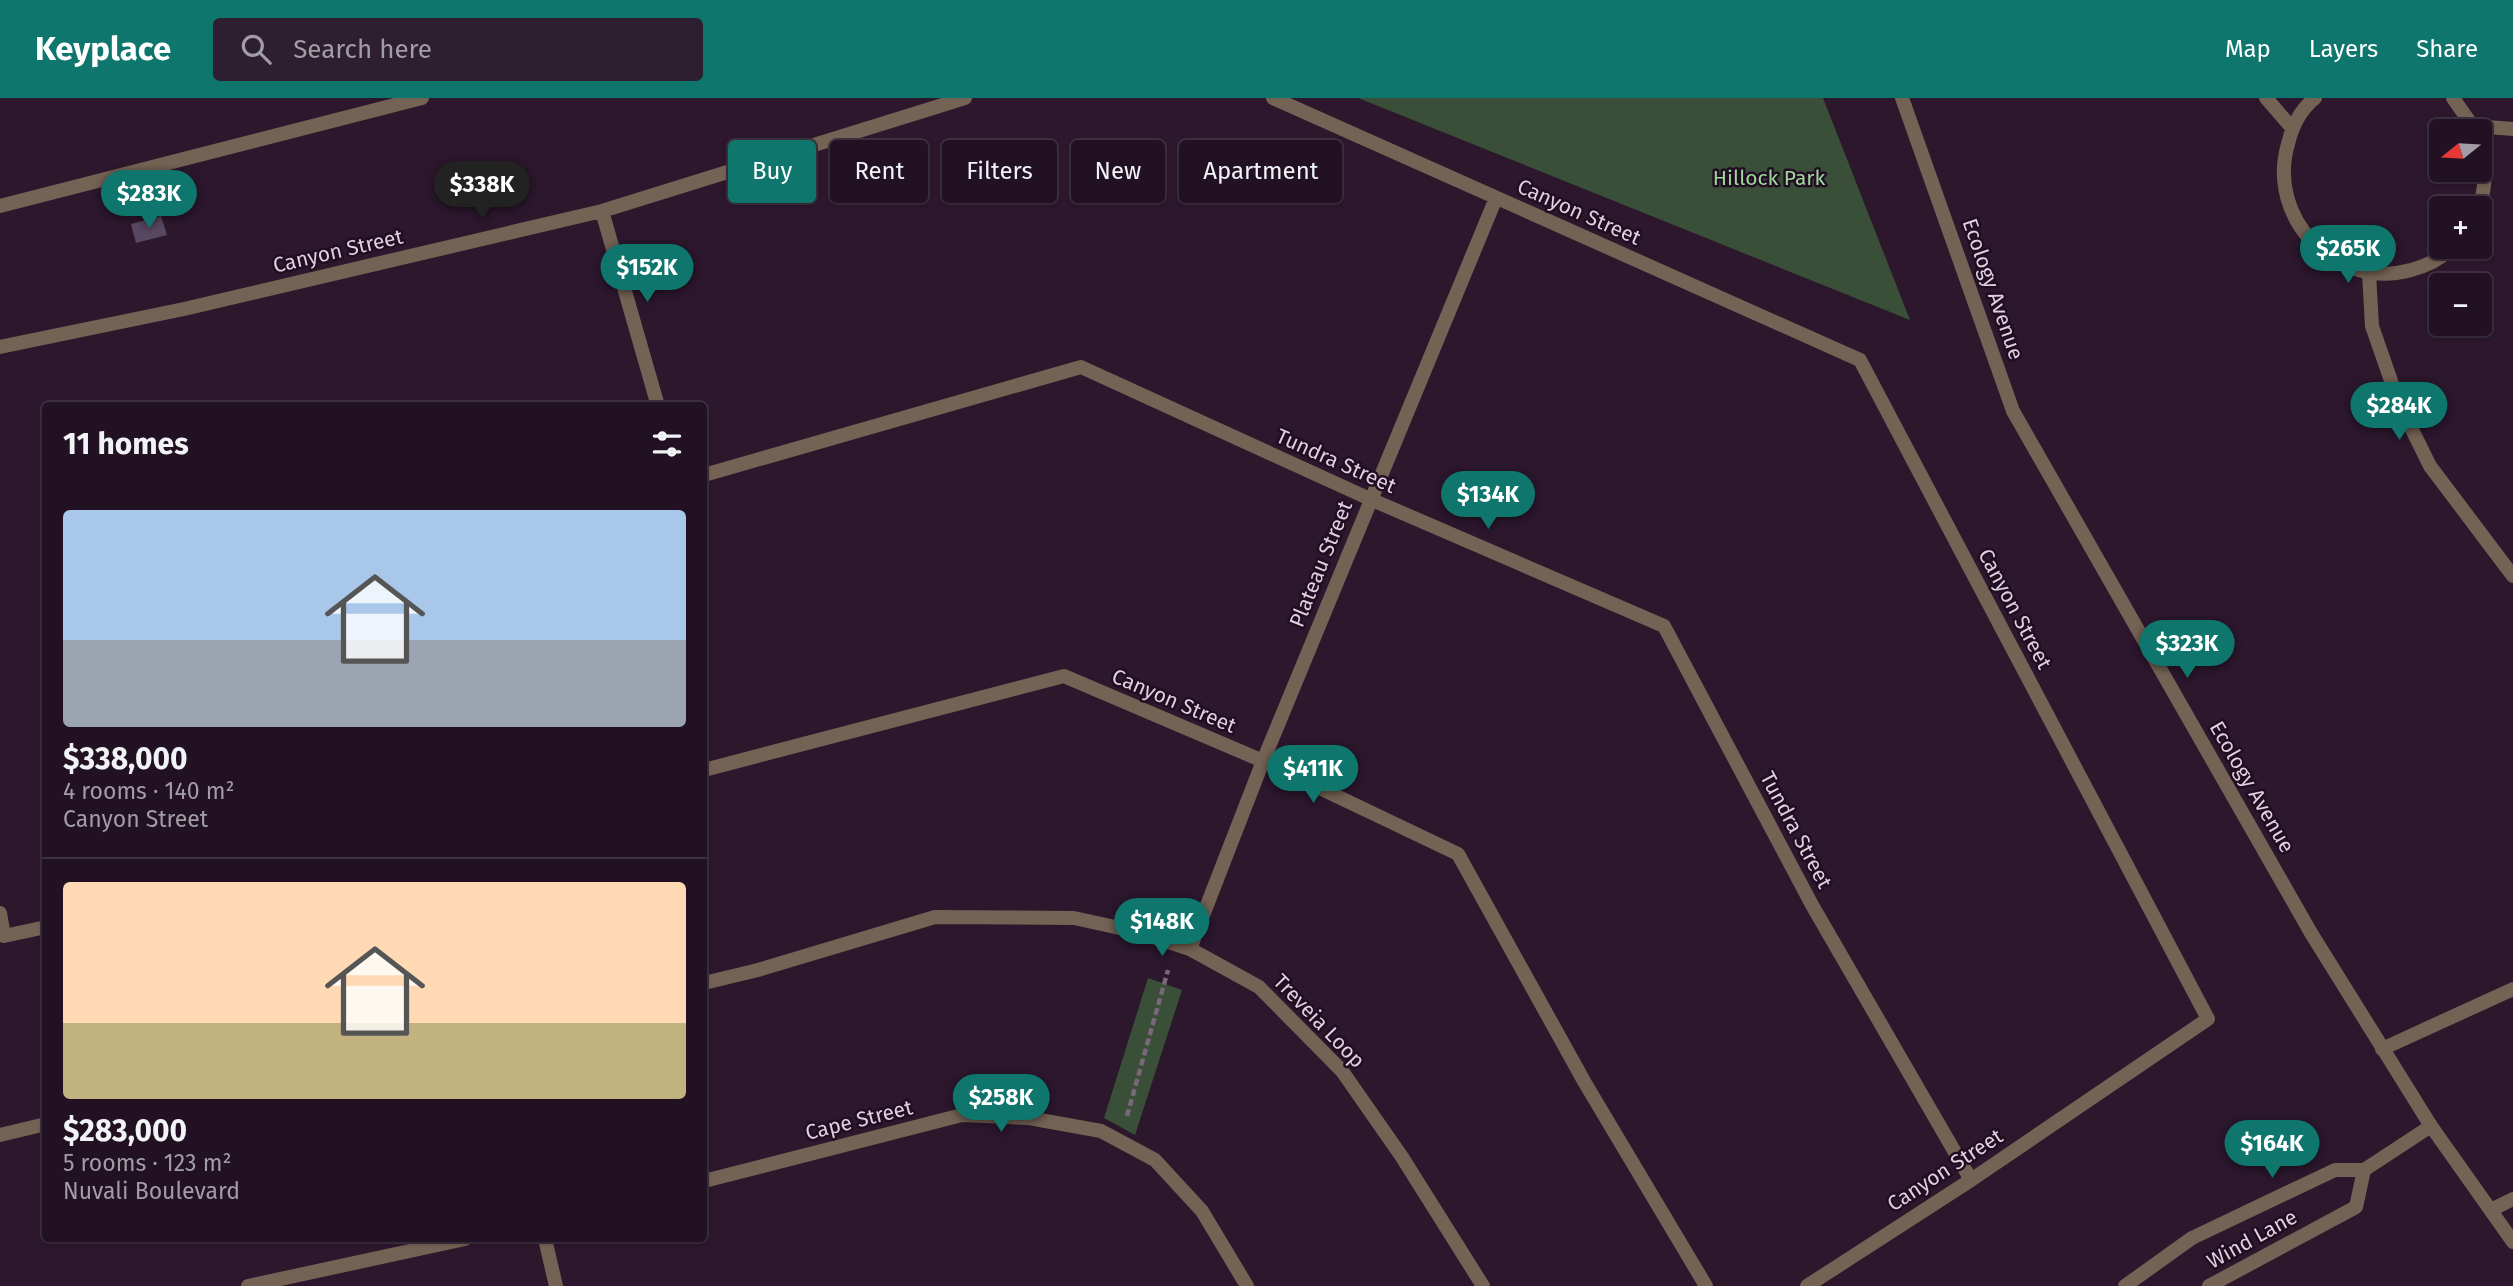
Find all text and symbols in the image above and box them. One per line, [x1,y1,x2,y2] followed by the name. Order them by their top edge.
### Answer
[213,18,703,81] search box
[35,29,171,69] text: Keyplace
[237,30,275,68] icon: search
[293,34,432,65] text: Search here
[2225,35,2271,63] text: Map
[2309,35,2378,63] text: Layers
[2416,35,2478,63] text: Share
[2429,119,2492,182] north arrow
[2429,119,2492,336] map controls
[728,140,816,203] chip: Buy
[830,140,928,203] chip: Rent
[942,140,1057,203] chip: Filters
[1071,140,1165,203] chip: New
[1179,140,1342,203] chip: Apartment
[433,162,531,221] pin: $338K
[1713,165,1825,191] park label: Hillock Park
[100,170,198,230] pin: $283K
[450,170,514,198] text: $338K
[1513,173,1645,251] street label: Canyon Street
[117,179,181,207] text: $283K
[2429,196,2492,259] button: +
[1957,215,2029,363] street label: Ecology Avenue
[271,223,406,279] street label: Canyon Street
[2299,226,2397,285] pin: $265K
[2316,234,2380,262] text: $265K
[598,244,696,304] pin: $152K
[617,253,677,281] text: $152K
[2429,273,2492,336] button: −
[2350,382,2448,442] pin: $284K
[2366,391,2432,419] text: $284K
[1272,423,1400,499] street label: Tundra Street
[648,425,686,463] icon: filters
[63,426,189,462] text: 11 homes
[1439,472,1537,531] pin: $134K
[1457,480,1519,508] text: $134K
[1284,497,1358,631] street label: Plateau Street
[1972,544,2058,674] street label: Canyon Street
[312,556,438,682] icon: home
[2138,620,2236,680] pin: $323K
[2156,629,2218,657] text: $323K
[1108,663,1240,739] street label: Canyon Street
[2204,717,2300,857] street label: Ecology Avenue
[63,741,188,777] text: $338,000
[1264,746,1362,805] pin: $411K
[1283,754,1343,782] text: $411K
[1754,767,1838,893] street label: Tundra Street
[63,777,234,805] text: 4 rooms · 140 m²
[63,805,208,833] text: Canyon Street
[1113,898,1211,958] pin: $148K
[1130,907,1194,935] text: $148K
[312,928,438,1054] icon: home
[1268,969,1370,1073] street label: Treveia Loop
[952,1074,1050,1134] pin: $258K
[969,1083,1033,1111] text: $258K
[803,1094,916,1146] street label: Cape Street
[63,1113,187,1149] text: $283,000
[2223,1121,2321,1180] pin: $164K
[1882,1123,2008,1217] street label: Canyon Street
[2241,1129,2304,1157] text: $164K
[63,1149,231,1177] text: 5 rooms · 123 m²
[63,1177,240,1205] text: Nuvali Boulevard
[2202,1204,2302,1274] street label: Wind Lane

